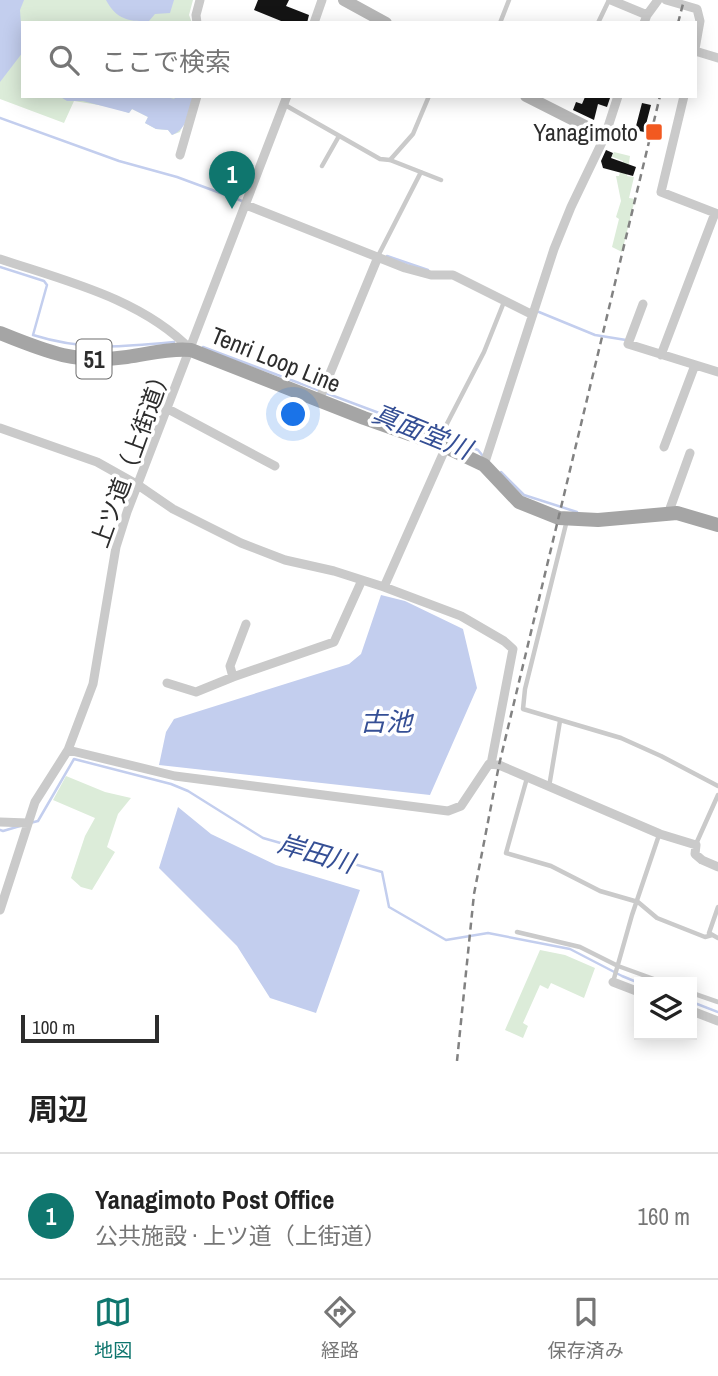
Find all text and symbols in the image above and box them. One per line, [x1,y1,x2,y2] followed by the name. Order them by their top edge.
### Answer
[21,21,697,98] search box
[45,41,83,79] icon: search
[101,44,231,79] text: ここで検索
[533,116,638,148] place label: Yanagimoto
[644,122,664,142] marker: Yanagimoto
[209,151,255,209] pin: 1
[207,319,345,399] street label: Tenri Loop Line
[76,340,112,378] road number: 51
[83,360,179,552] street label: 上ツ道（上街道）
[367,395,480,468] water label: 真面堂川
[276,397,310,431] your location
[360,704,415,739] water label: 古池
[274,825,361,881] water label: 岸田川
[634,977,697,1040] map controls
[634,977,697,1040] button: layers
[21,1012,159,1044] scale bar
[32,1014,75,1040] text: 100 m
[28,1089,88,1129] text: 周辺
[95,1182,334,1217] text: Yanagimoto Post Office
[46,1201,56,1232] text: 1
[638,1201,690,1232] text: 160 m
[95,1220,387,1251] text: 公共施設 · 上ツ道（上街道）
[94,1293,132,1363] tab: 地図
[321,1293,359,1363] tab: 経路
[548,1293,624,1363] tab: 保存済み

